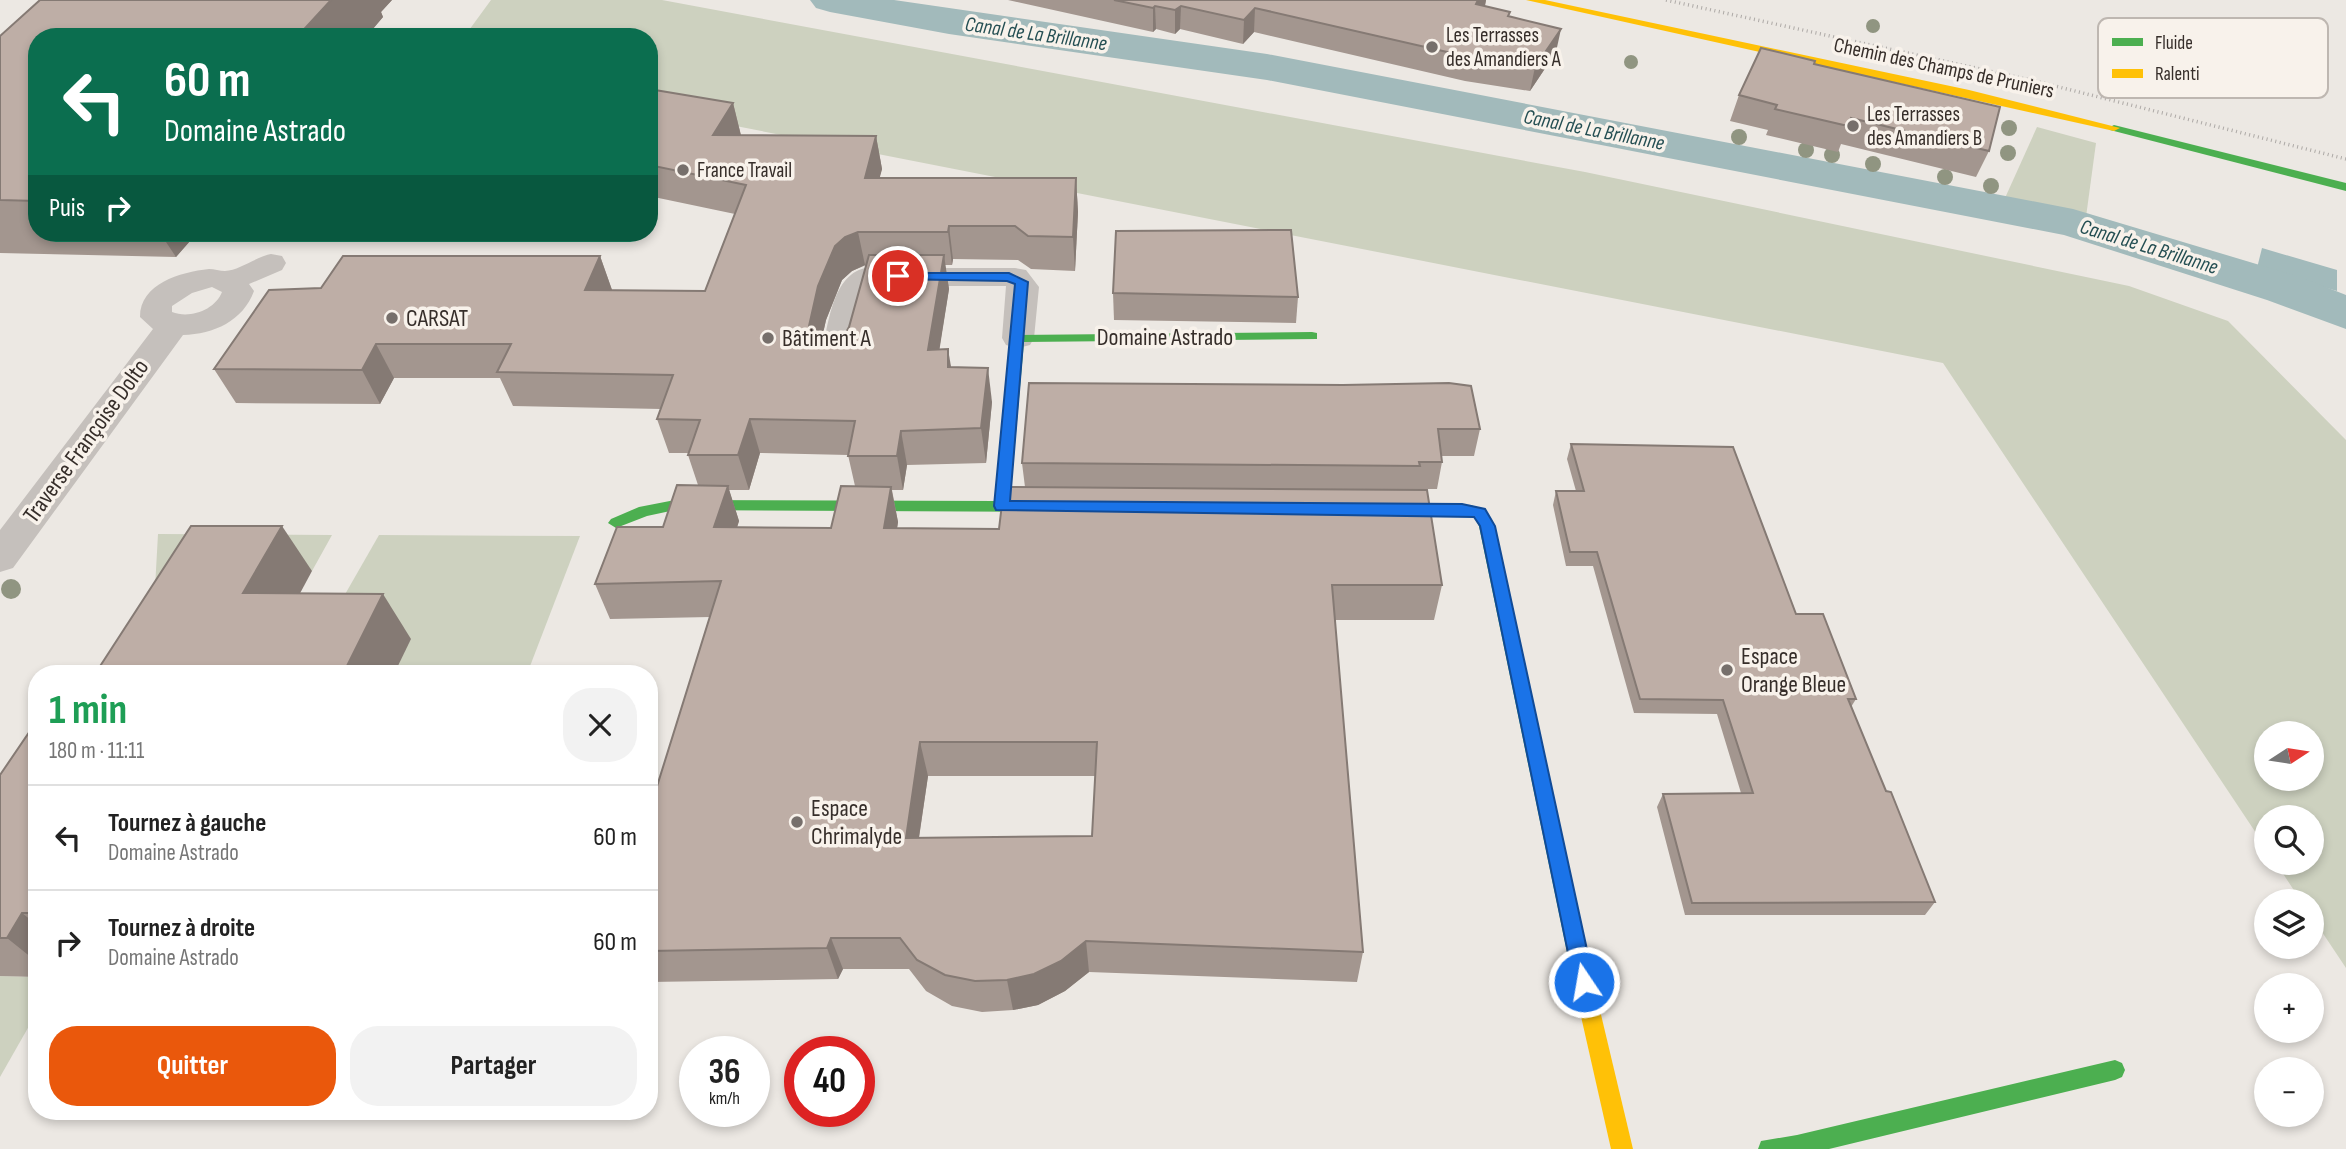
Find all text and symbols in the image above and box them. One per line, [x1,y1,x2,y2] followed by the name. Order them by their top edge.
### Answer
[964,12,1108,56] water label: Canal de La Brillanne
[2098,18,2328,98] legend
[1446,23,1562,72] place label: Les Terrasses des Amandiers A
[1832,32,2056,104] street label: Chemin des Champs de Pruniers
[2155,32,2193,55] text: Fluide
[1424,39,1440,55] marker: Les Terrasses des Amandiers A
[164,52,251,111] text: 60 m
[49,56,140,147] icon: left
[2155,63,2200,86] text: Ralenti
[1867,102,1982,151] place label: Les Terrasses des Amandiers B
[1521,104,1667,156] water label: Canal de La Brillanne
[164,112,346,151] text: Domaine Astrado
[1845,118,1861,134] marker: Les Terrasses des Amandiers B
[697,158,792,183] place label: France Travail
[675,162,691,178] marker: France Travail
[99,189,137,227] icon: right
[49,193,85,224] text: Puis
[2077,214,2221,280] water label: Canal de La Brillanne
[868,246,928,306] pin
[879,257,917,295] icon: arrive
[406,304,469,333] place label: CARSAT
[384,310,400,326] marker: CARSAT
[1097,323,1233,352] street label: Domaine Astrado
[782,324,871,353] place label: Bâtiment A
[760,330,776,346] marker: Bâtiment A
[17,353,155,529] street label: Traverse Françoise Dolto
[1741,642,1846,699] place label: Espace Orange Bleue
[1719,662,1735,678] marker: Espace Orange Bleue
[49,685,127,736] text: 1 min
[563,688,637,762] button: close
[2254,721,2324,791] north arrow
[2254,721,2324,1127] map controls
[49,737,144,765] text: 180 m · 11:11
[811,794,902,851] place label: Espace Chrimalyde
[2254,805,2324,875] button: search
[108,808,266,839] text: Tournez à gauche
[789,814,805,830] marker: Espace Chrimalyde
[49,819,87,857] icon: left
[593,822,637,853] text: 60 m
[108,839,239,867] text: Domaine Astrado
[2254,889,2324,959] button: layers
[108,913,255,944] text: Tournez à droite
[49,924,87,962] icon: right
[593,927,637,958] text: 60 m
[108,944,239,972] text: Domaine Astrado
[1547,945,1621,1019] position arrow
[2254,973,2324,1043] button: +
[49,1026,336,1106] button: Quitter
[350,1026,637,1106] button: Partager
[784,1036,875,1127] speed limit sign: 40
[708,1051,741,1094] text: 36
[2254,1057,2324,1127] button: −
[709,1088,740,1109] text: km/h

